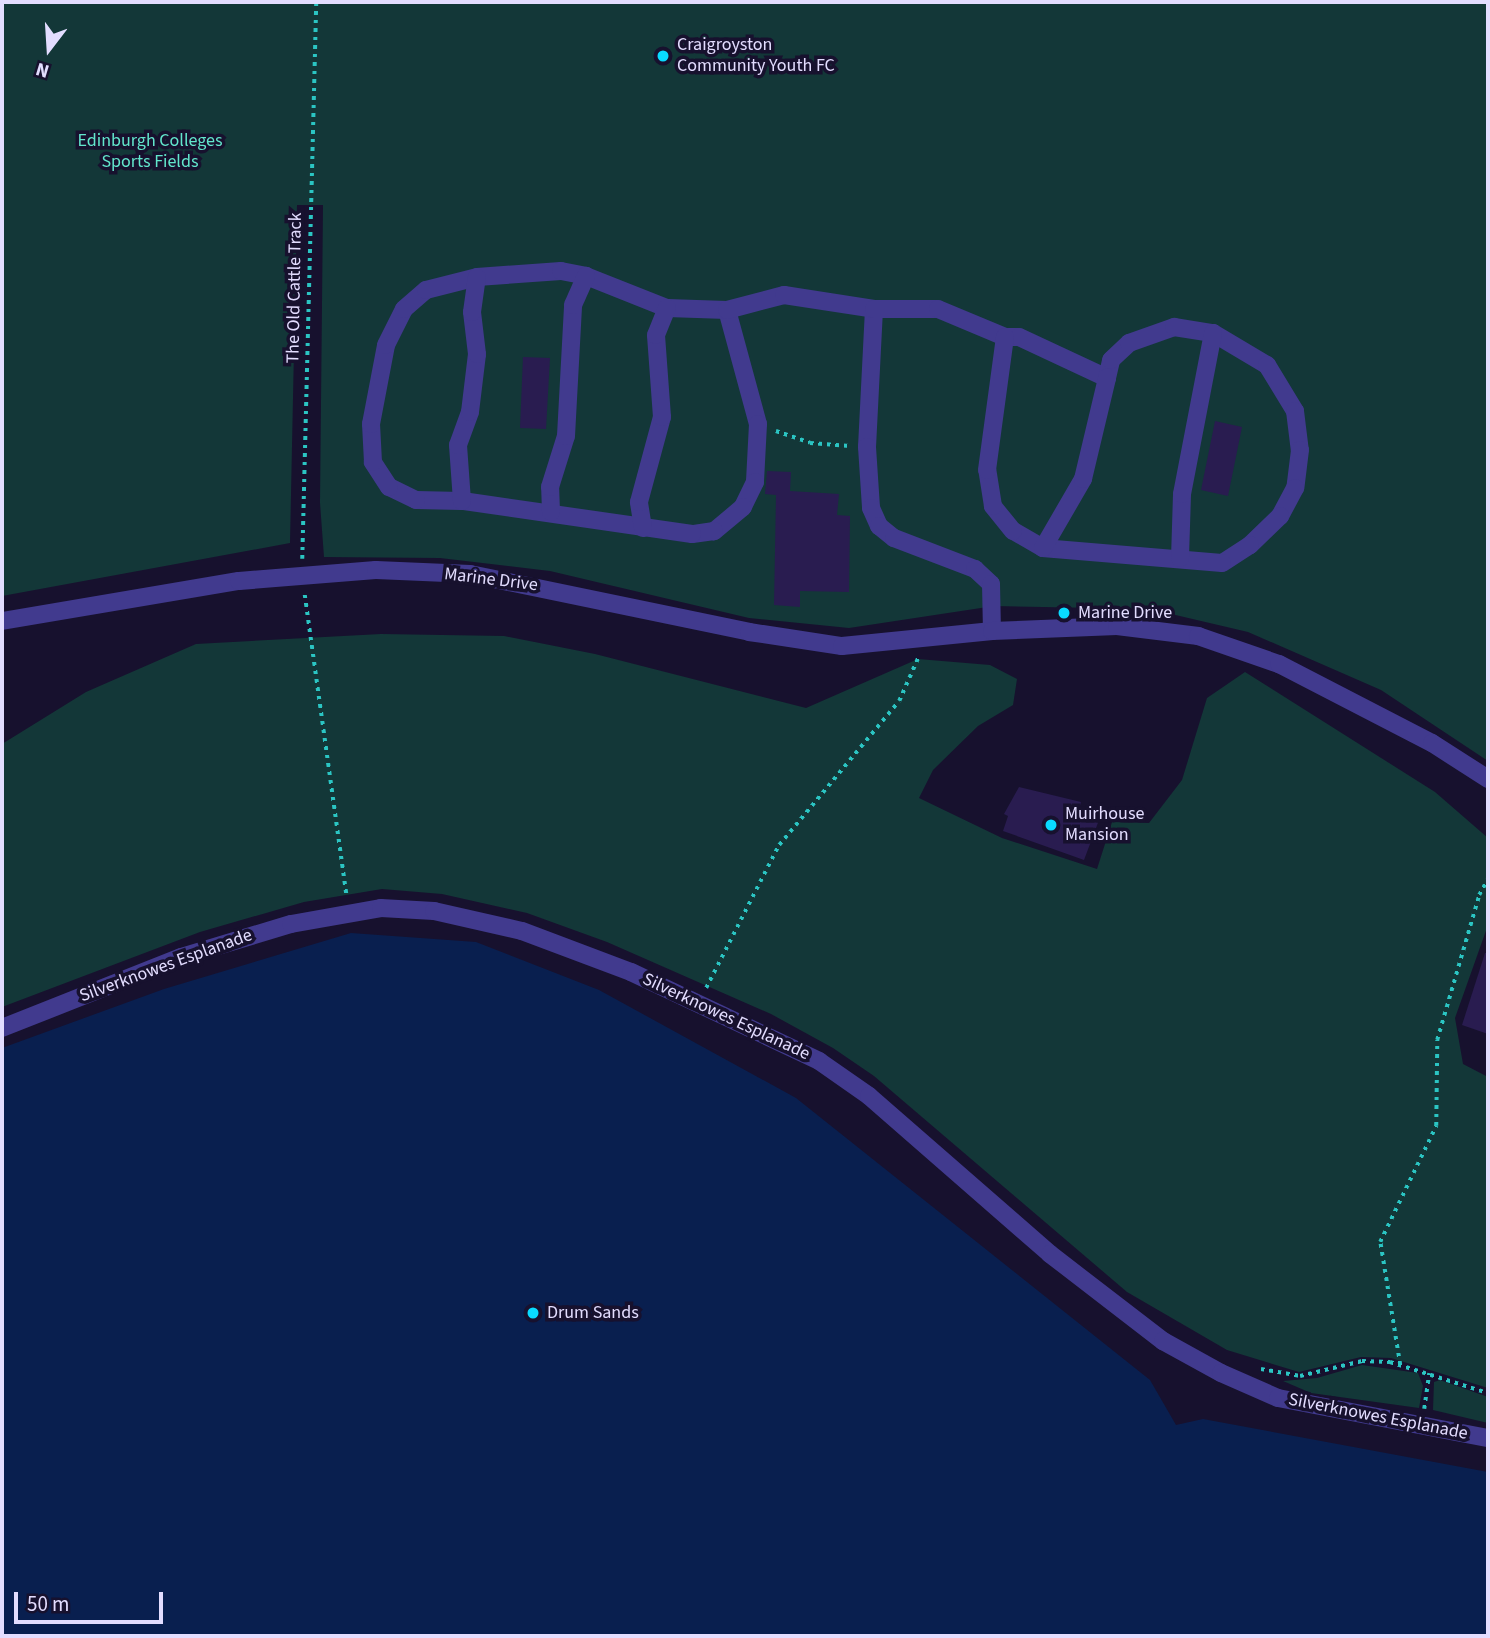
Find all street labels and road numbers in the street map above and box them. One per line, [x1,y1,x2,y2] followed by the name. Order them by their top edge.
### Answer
[283,212,307,364] street label: The Old Cattle Track
[443,564,539,596] street label: Marine Drive
[77,925,255,1007] street label: Silverknowes Esplanade
[639,969,813,1065] street label: Silverknowes Esplanade
[1287,1389,1469,1445] street label: Silverknowes Esplanade

